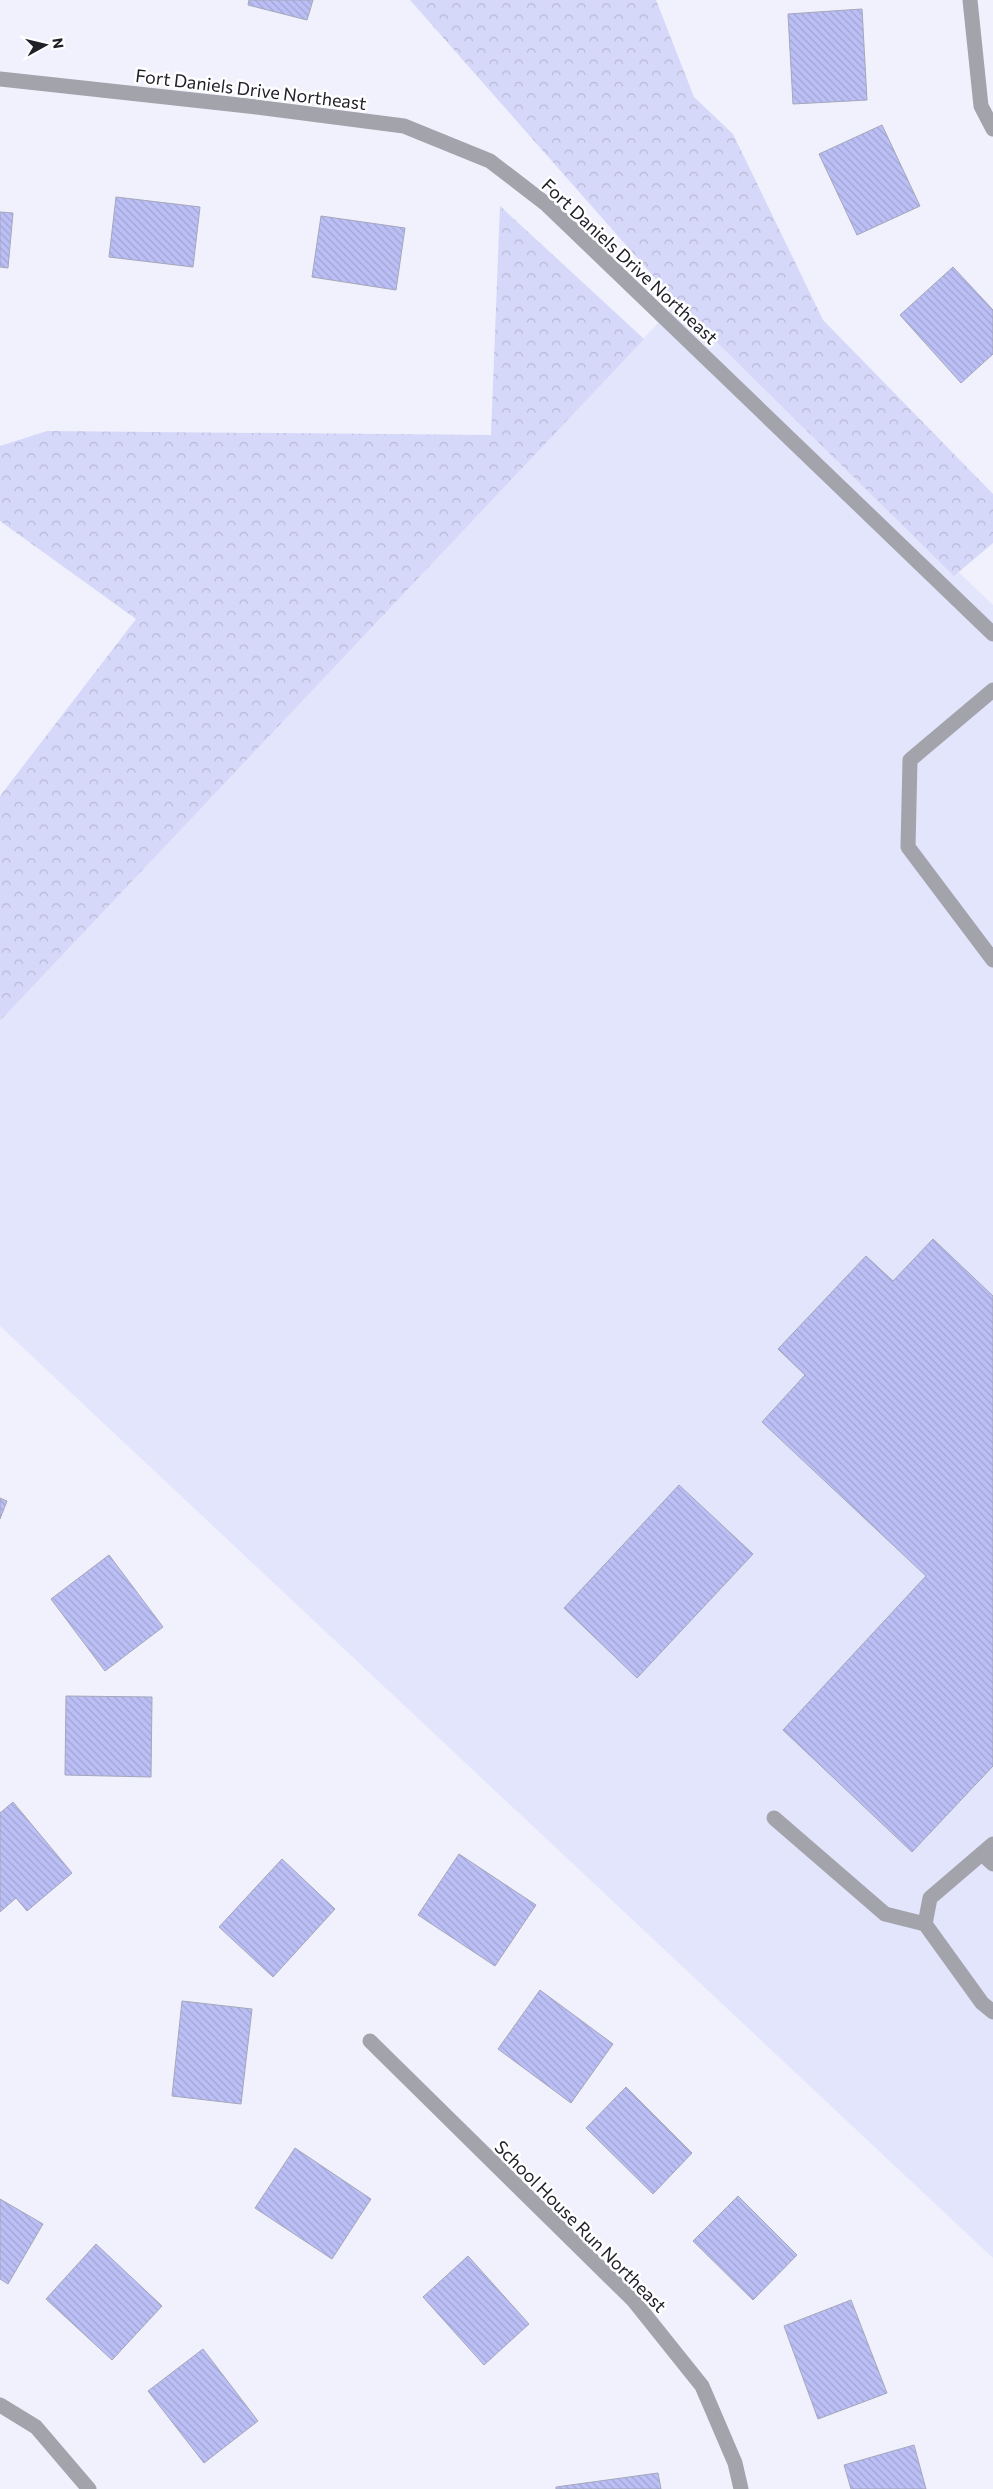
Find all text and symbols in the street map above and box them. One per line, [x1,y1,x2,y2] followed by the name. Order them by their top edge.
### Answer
[20,20,70,70] north arrow
[49,37,68,50] text: N
[134,64,368,114] street label: Fort Daniels Drive Northeast
[537,174,723,348] street label: Fort Daniels Drive Northeast
[490,2135,672,2317] street label: School House Run Northeast

